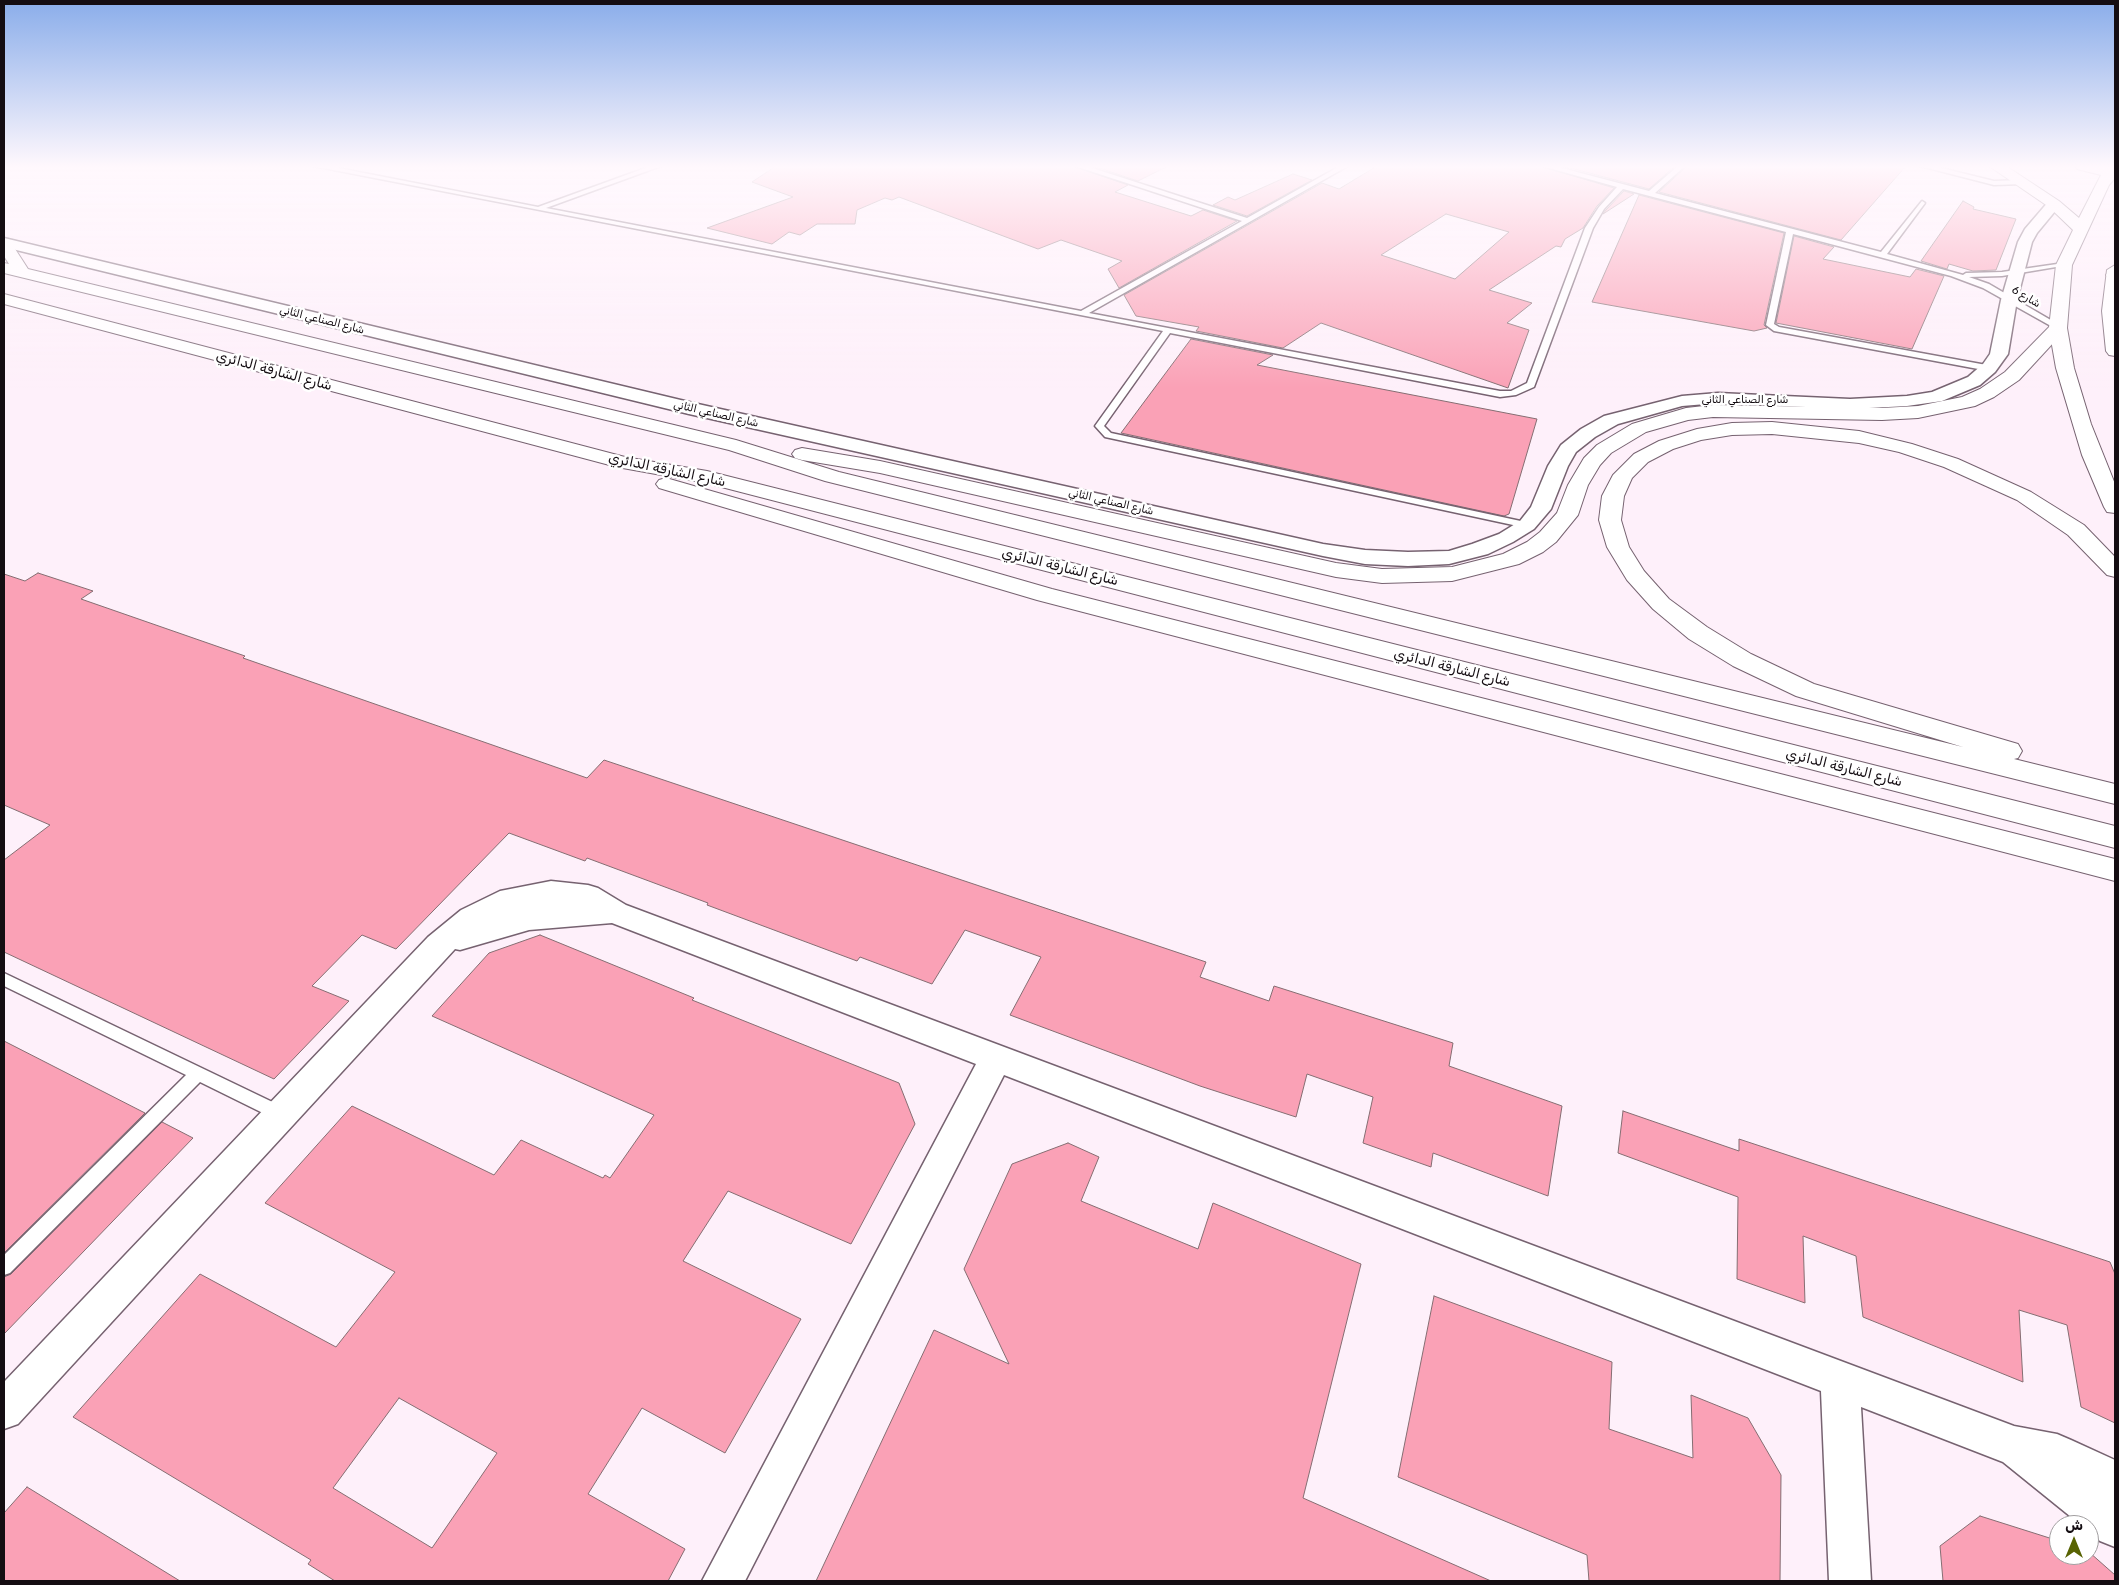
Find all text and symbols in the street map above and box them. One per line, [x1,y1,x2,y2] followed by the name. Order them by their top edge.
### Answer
[2009,283,2043,311] street label: شارع 6
[278,303,366,337] street label: شارع الصناعي الثاني
[214,347,334,395] street label: شارع الشارقة الدائري
[1702,393,1788,407] street label: شارع الصناعي الثاني
[672,398,760,430] street label: شارع الصناعي الثاني
[607,449,727,491] street label: شارع الشارقة الدائري
[1067,486,1155,518] street label: شارع الصناعي الثاني
[1000,544,1120,590] street label: شارع الشارقة الدائري
[1392,645,1512,691] street label: شارع الشارقة الدائري
[1784,745,1904,791] street label: شارع الشارقة الدائري
[2049,1515,2099,1565] north arrow
[2065,1517,2083,1534] text: ش

